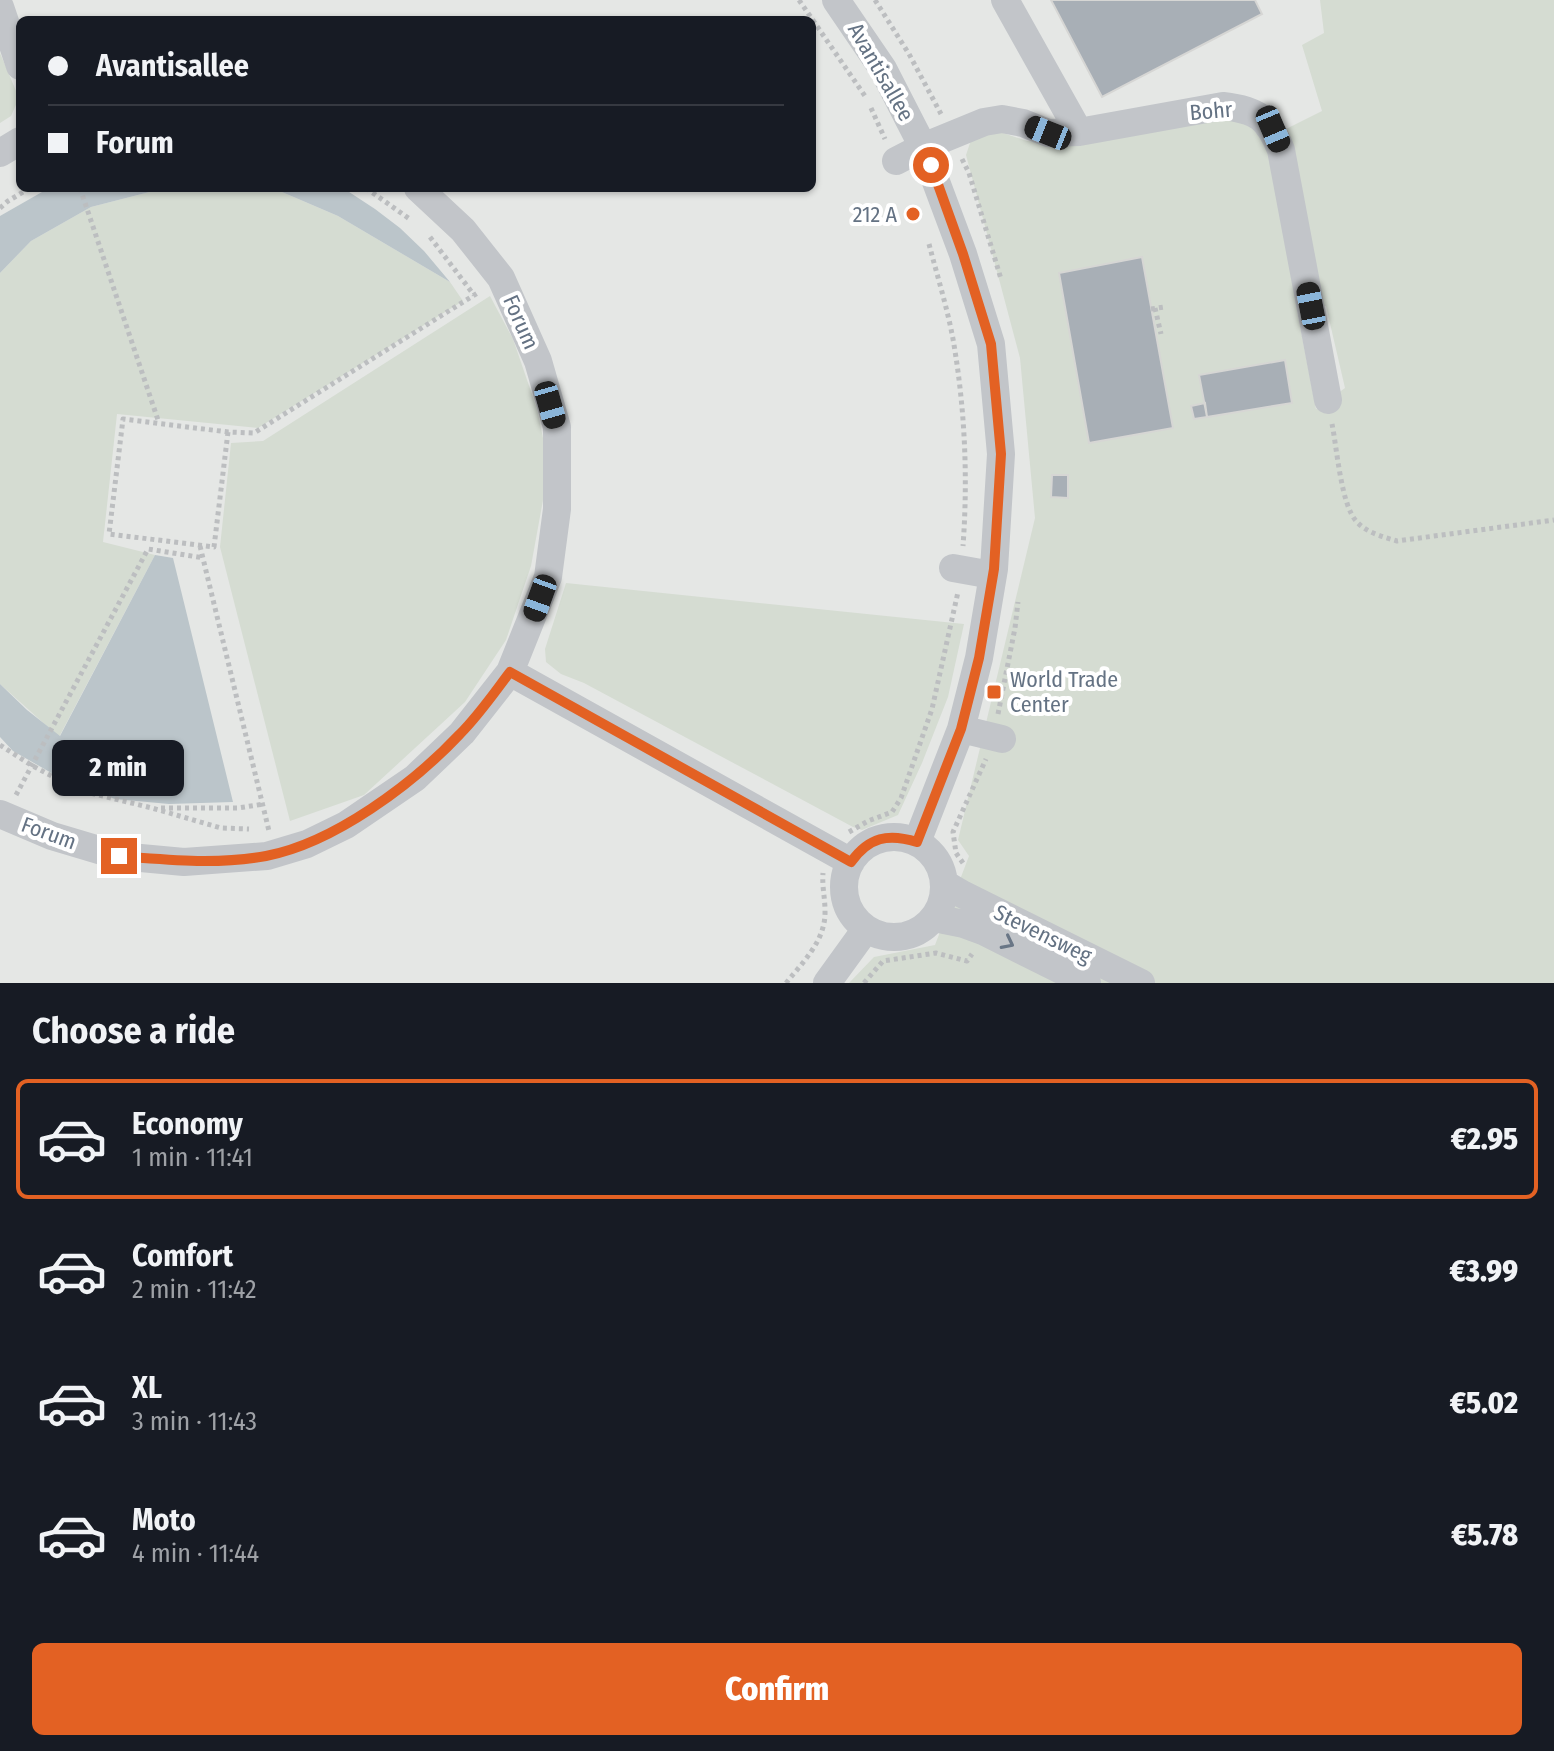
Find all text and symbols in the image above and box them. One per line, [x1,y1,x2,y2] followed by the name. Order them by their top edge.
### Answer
[842,18,920,126] street label: Avantisallee
[96,48,249,84] text: Avantisallee
[1188,96,1234,126] street label: Bohr
[1253,102,1293,156] car
[1021,113,1075,153] car
[96,125,174,161] text: Forum
[913,147,949,183] route start
[853,201,897,228] place label: 212 A
[904,205,922,223] marker: 212 A
[1295,280,1327,332] car
[497,291,545,353] street label: Forum
[532,379,568,431] car
[521,571,559,625] car
[1010,666,1118,718] place label: World Trade Center
[985,683,1003,701] marker: World Trade Center
[53,740,185,796] callout: 2 min
[89,752,147,783] text: 2 min
[18,811,80,855] street label: Forum
[101,838,137,874] route end
[990,899,1097,970] street label: Stevensweg
[999,934,1014,949] one-way arrow
[32,1009,235,1053] text: Choose a ride
[36,1103,108,1175] icon: car
[132,1106,243,1142] text: Economy
[1451,1121,1518,1157] text: €2.95
[132,1142,253,1173] text: 1 min · 11:41
[36,1235,108,1307] icon: car
[132,1238,233,1274] text: Comfort
[1449,1253,1518,1289] text: €3.99
[132,1274,257,1305] text: 2 min · 11:42
[36,1367,108,1439] icon: car
[132,1370,162,1406] text: XL
[1450,1385,1518,1421] text: €5.02
[132,1406,257,1437] text: 3 min · 11:43
[36,1499,108,1571] icon: car
[132,1502,196,1538] text: Moto
[1451,1517,1518,1553] text: €5.78
[132,1538,259,1569] text: 4 min · 11:44
[32,1643,1522,1735] button: Confirm

